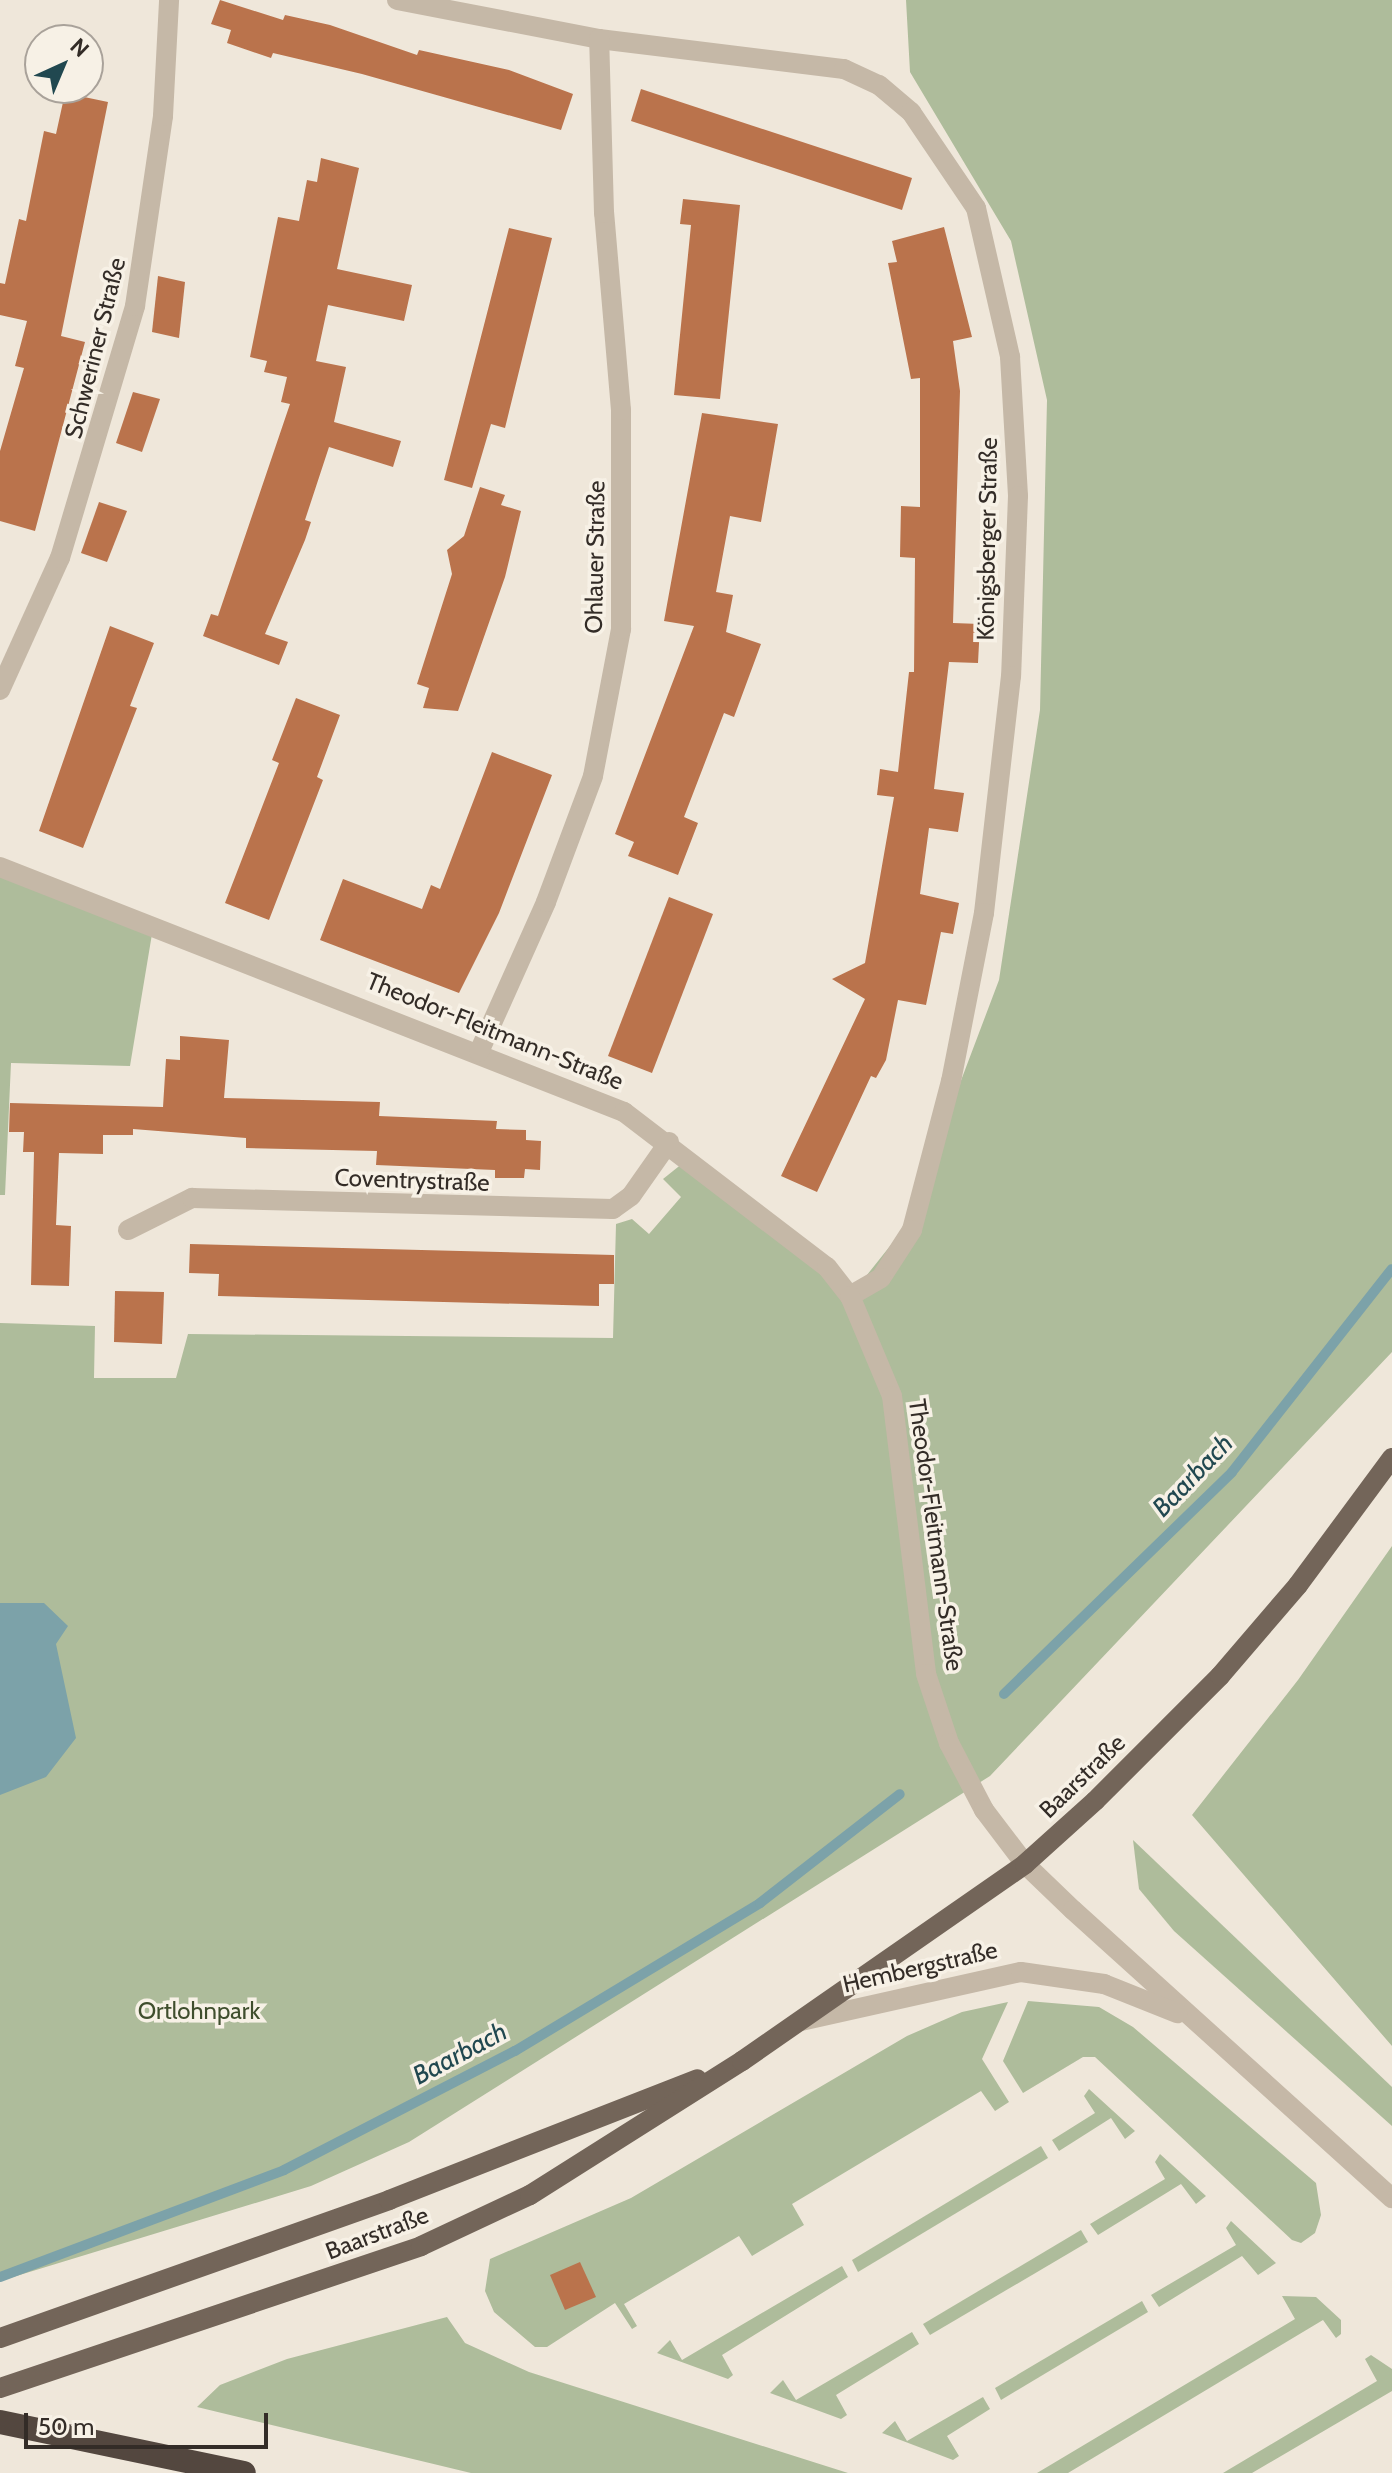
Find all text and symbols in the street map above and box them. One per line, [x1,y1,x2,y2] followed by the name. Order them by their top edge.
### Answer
[24,24,104,104] north arrow
[65,33,95,63] text: N
[59,255,131,441] street label: Schweriner Straße
[971,437,1003,641] street label: Königsberger Straße
[579,480,611,634] street label: Ohlauer Straße
[362,966,628,1096] street label: Theodor-Fleitmann-Straße
[334,1163,490,1197] street label: Coventrystraße
[903,1397,969,1673] street label: Theodor-Fleitmann-Straße
[1146,1428,1240,1524] water label: Baarbach
[1033,1728,1131,1824] street label: Baarstraße
[840,1935,1000,1999] street label: Hembergstraße
[138,1997,260,2025] park label: Ortlohnpark
[408,2016,512,2092] water label: Baarbach
[321,2200,433,2266] street label: Baarstraße
[28,2397,272,2447] scale bar
[38,2412,94,2441] text: 50 m

